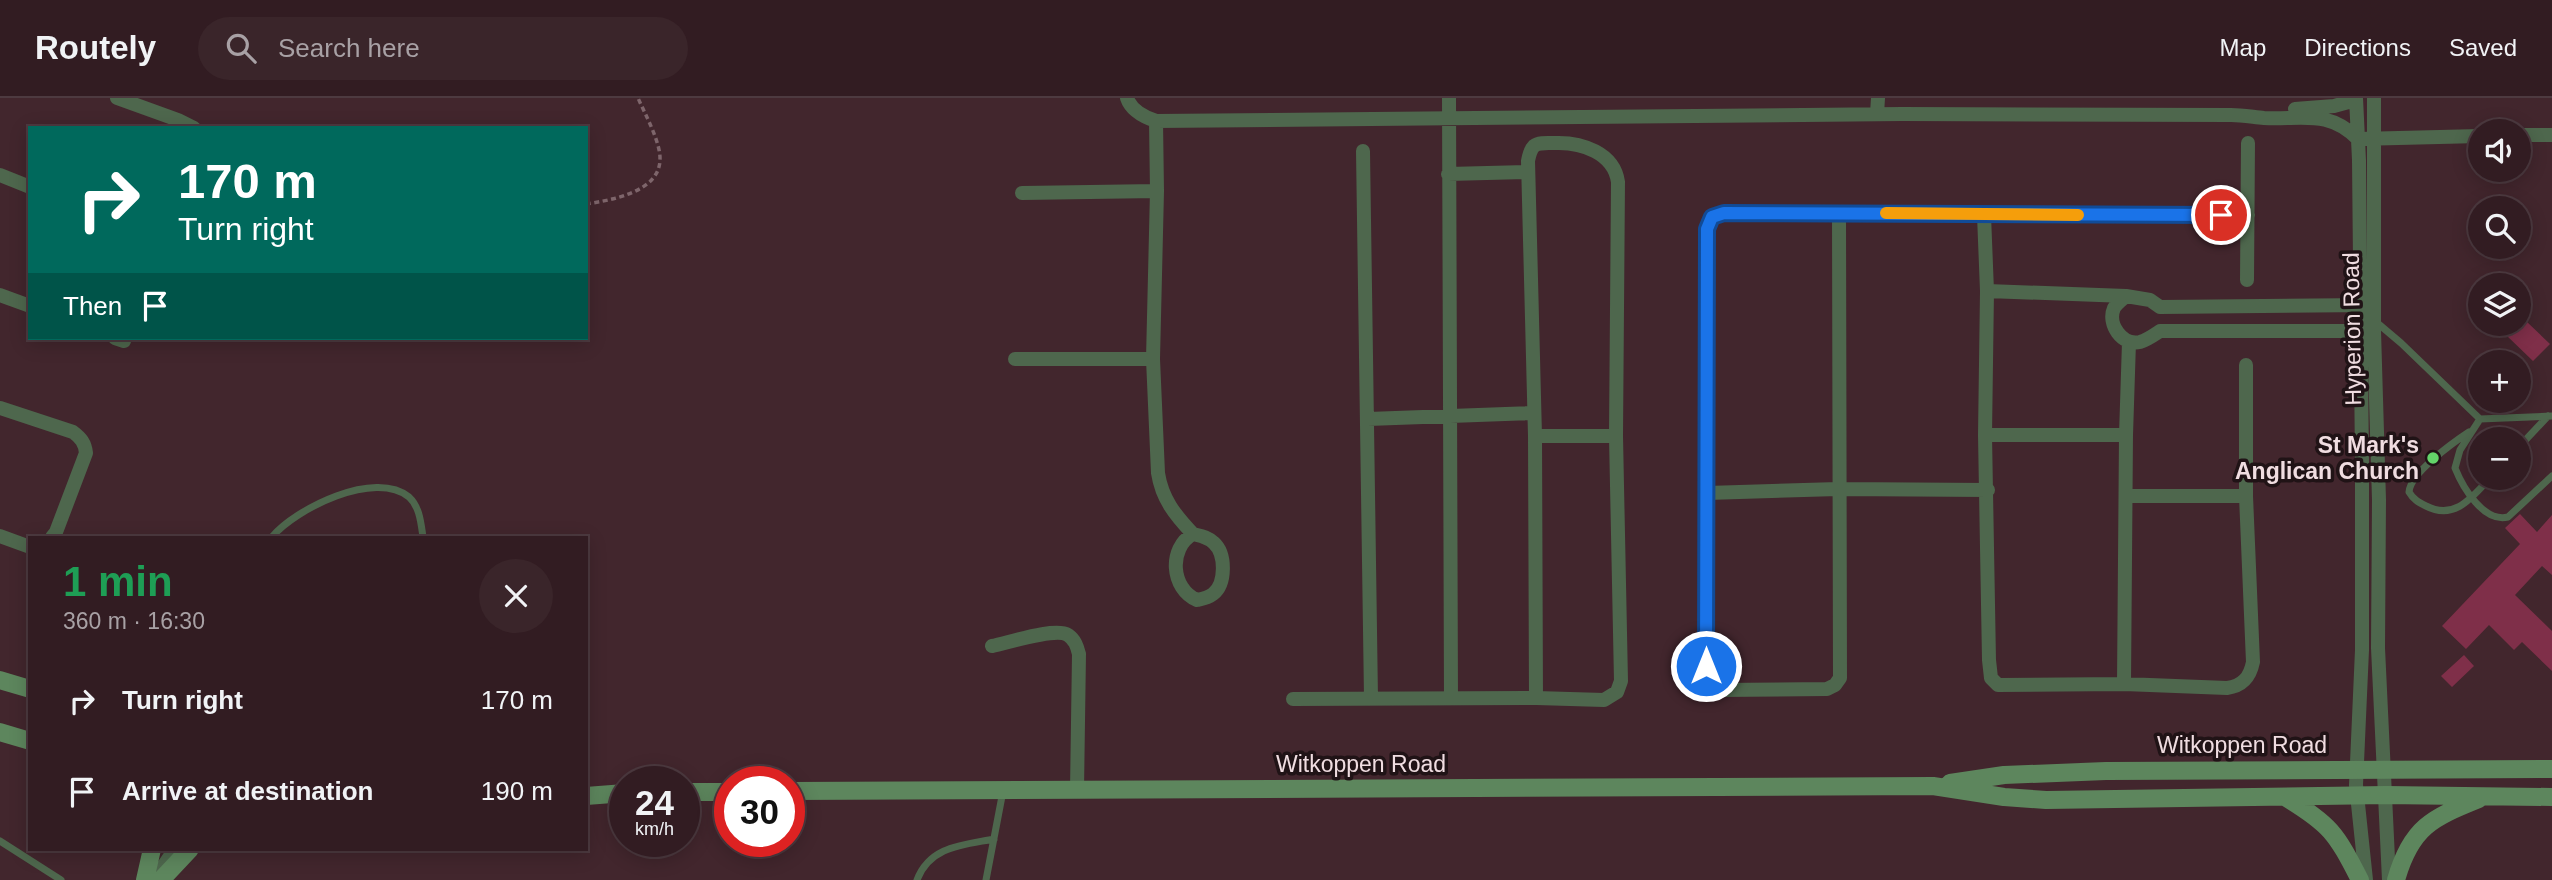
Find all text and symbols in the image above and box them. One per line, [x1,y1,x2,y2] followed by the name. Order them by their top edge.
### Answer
[198,17,688,80] search box
[35,29,156,66] text: Routely
[222,29,260,67] icon: search
[278,33,420,63] text: Search here
[2220,34,2266,61] text: Map
[2304,34,2411,61] text: Directions
[2449,34,2517,61] text: Saved
[2468,119,2531,490] map controls
[2468,119,2531,182] button: sound
[63,154,154,245] icon: right
[178,154,317,208] text: 170 m
[2191,185,2251,245] pin
[2202,196,2240,234] icon: arrive
[2468,196,2531,259] button: search
[178,211,314,247] text: Turn right
[2338,252,2366,406] street label: Hyperion Road
[2468,273,2531,336] button: layers
[136,287,174,325] icon: arrive
[63,291,122,321] text: Then
[2468,350,2531,413] button: +
[2468,427,2531,490] button: −
[2235,432,2419,484] place label: St Mark's Anglican Church
[2425,450,2441,466] marker: St Mark's Anglican Church
[63,558,173,605] text: 1 min
[479,559,553,633] button: close
[63,608,205,634] text: 360 m · 16:30
[1669,629,1743,703] position arrow
[63,682,101,720] icon: right
[122,685,243,715] text: Turn right
[481,685,553,715] text: 170 m
[2157,732,2327,758] street label: Witkoppen Road
[1276,751,1446,777] street label: Witkoppen Road
[714,766,805,857] speed limit sign: 30
[63,773,101,811] icon: arrive
[122,776,373,806] text: Arrive at destination
[481,776,553,806] text: 190 m
[635,783,674,822] text: 24
[635,819,674,839] text: km/h

